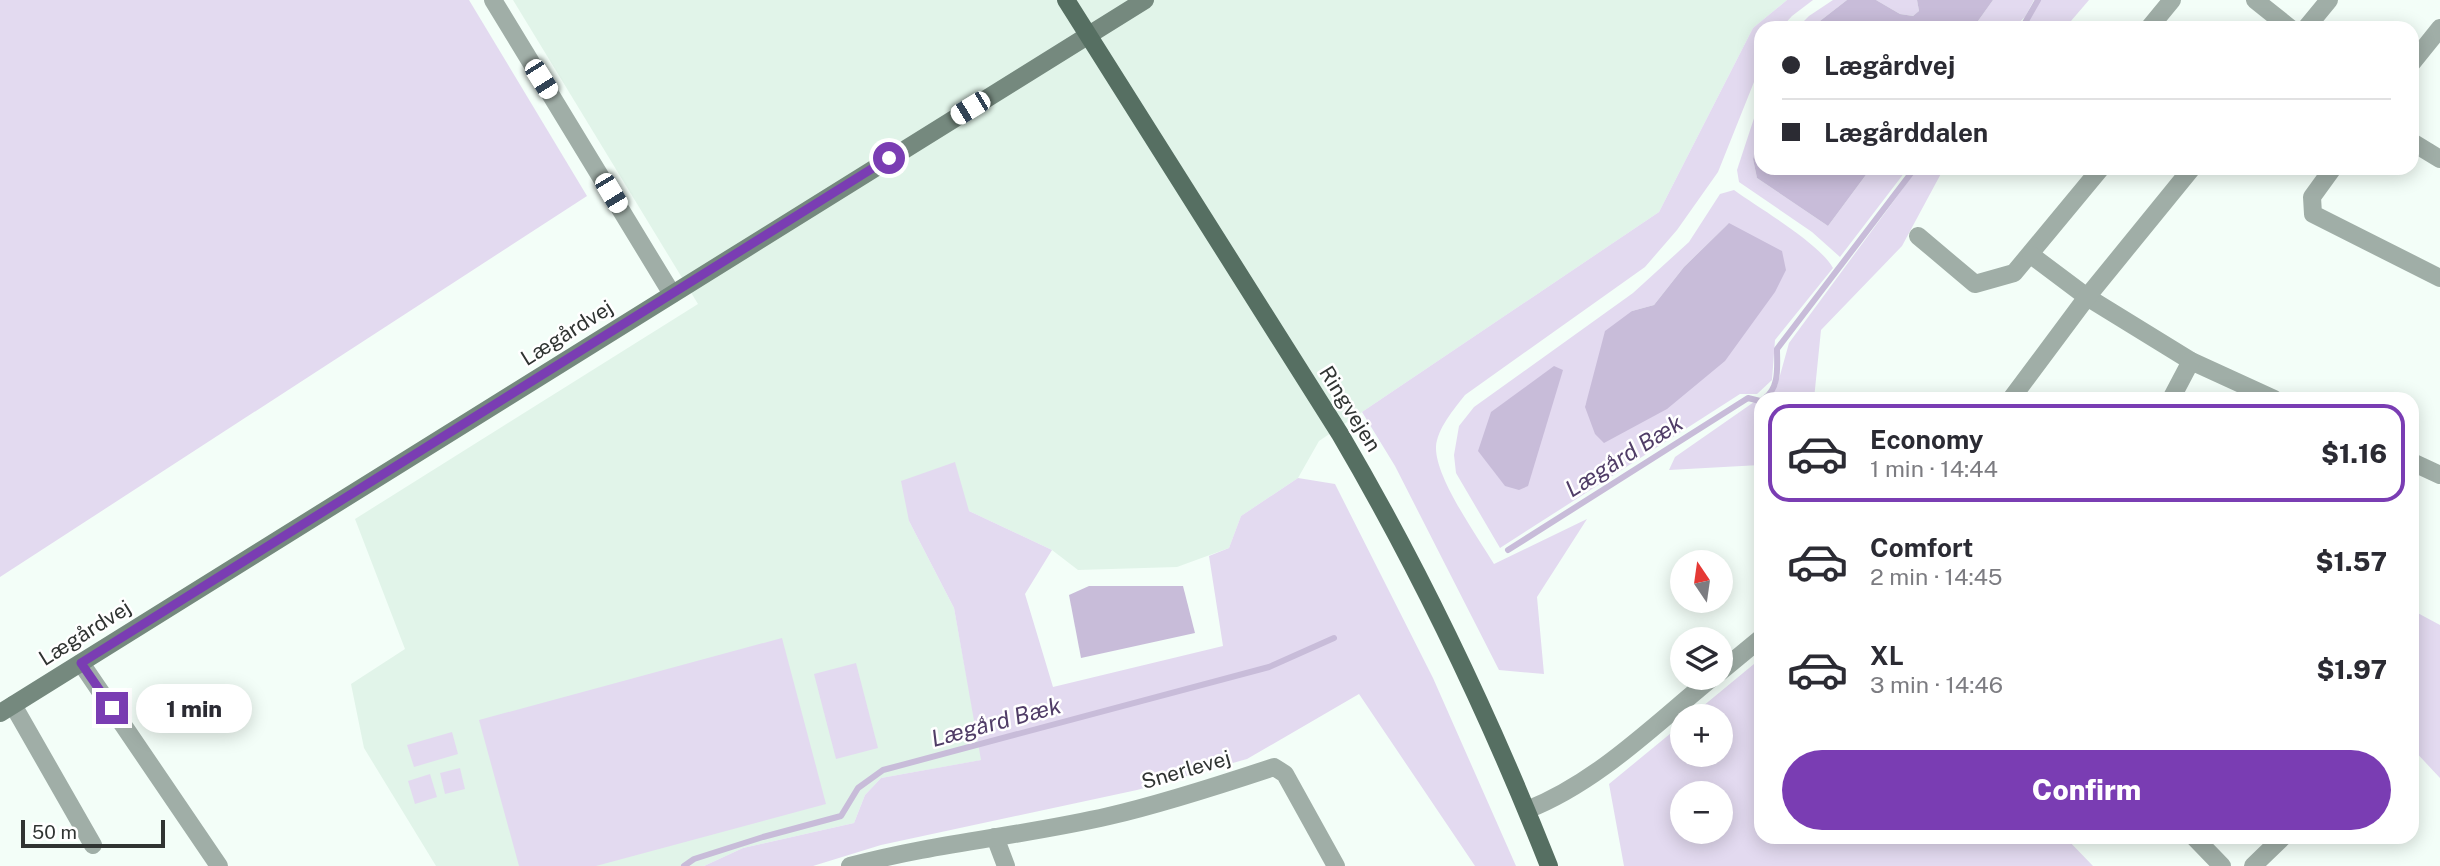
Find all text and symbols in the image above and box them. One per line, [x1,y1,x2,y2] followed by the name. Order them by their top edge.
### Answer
[1824,50,1955,81] text: Lægårdvej
[521,56,562,102] car
[947,88,994,128] car
[1824,117,1988,148] text: Lægårddalen
[873,142,905,174] route start
[592,170,631,216] car
[516,295,617,371] street label: Lægårdvej
[1314,361,1387,456] street label: Ringvejen
[1560,409,1688,502] water label: Lægård Bæk
[1786,422,1849,485] icon: car
[1870,424,1983,455] text: Economy
[2321,438,2387,469] text: $1.16
[1870,455,1998,482] text: 1 min · 14:44
[1786,530,1849,593] icon: car
[1870,532,1973,563] text: Comfort
[2316,546,2387,577] text: $1.57
[1670,550,1732,612] north arrow
[1670,550,1733,844] map controls
[1870,563,2002,590] text: 2 min · 14:45
[34,595,135,671] street label: Lægårdvej
[1670,627,1733,690] button: layers
[1786,638,1849,701] icon: car
[1870,640,1904,671] text: XL
[2316,654,2387,685] text: $1.97
[1870,671,2003,698] text: 3 min · 14:46
[136,684,252,732] callout: 1 min
[928,691,1064,752] water label: Lægård Bæk
[96,692,128,724] route end
[166,695,222,722] text: 1 min
[1670,704,1733,767] button: +
[1138,745,1233,794] street label: Snerlevej
[1782,750,2391,830] button: Confirm
[1670,781,1733,844] button: −
[21,817,164,849] scale bar
[32,821,77,843] text: 50 m

